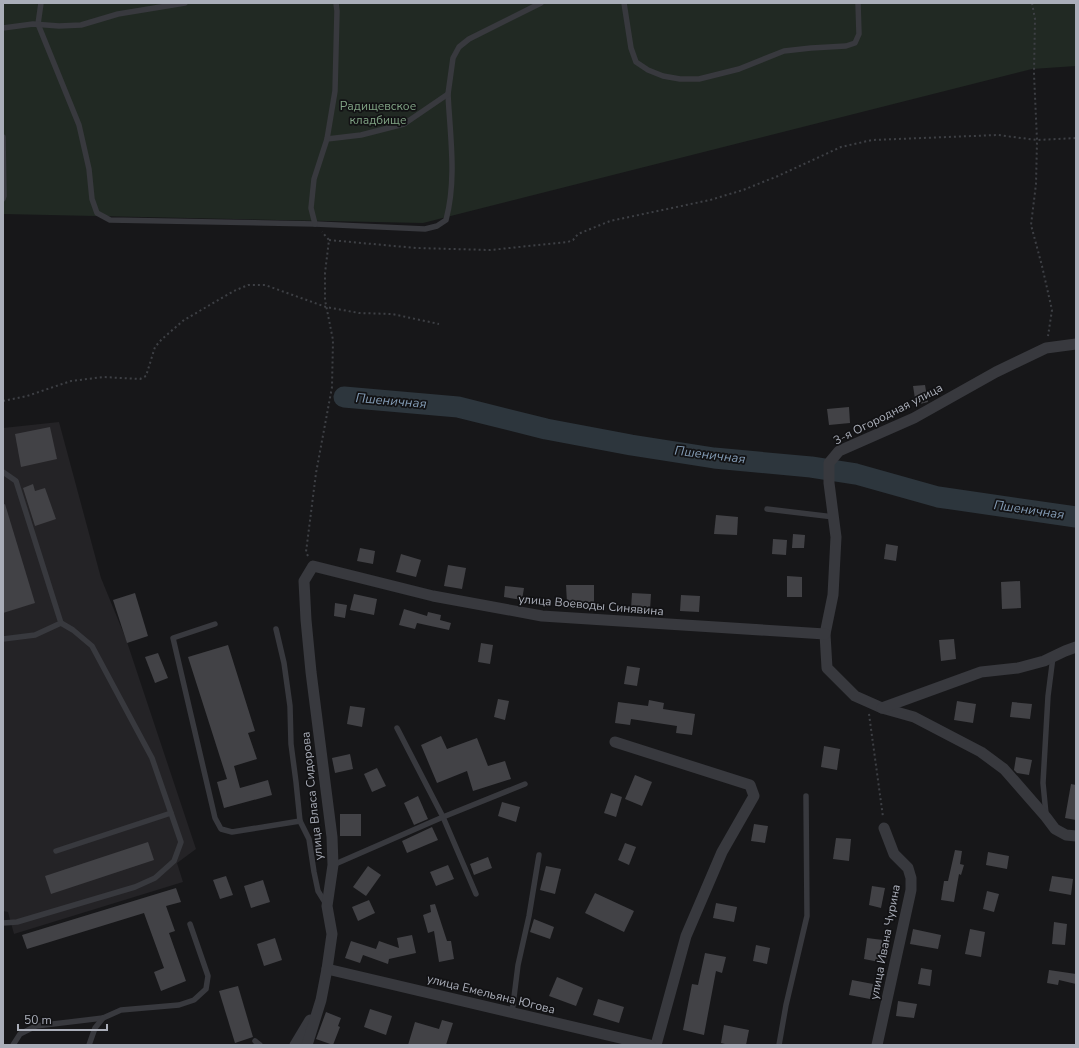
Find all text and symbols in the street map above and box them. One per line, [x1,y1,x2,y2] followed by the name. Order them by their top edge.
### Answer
[340,98,416,128] park label: Радищевское кладбище
[831,379,945,449] street label: 3-я Огородная улица
[355,389,427,413] water label: Пшеничная
[674,442,746,468] water label: Пшеничная
[992,496,1066,524] water label: Пшеничная
[518,591,664,619] street label: улица Воеводы Синявина
[297,731,327,861] street label: улица Власа Сидорова
[866,883,904,1001] street label: улица Ивана Чурина
[425,970,557,1018] street label: улица Емельяна Югова
[18,1006,107,1032] scale bar
[24,1012,52,1028] text: 50 m

